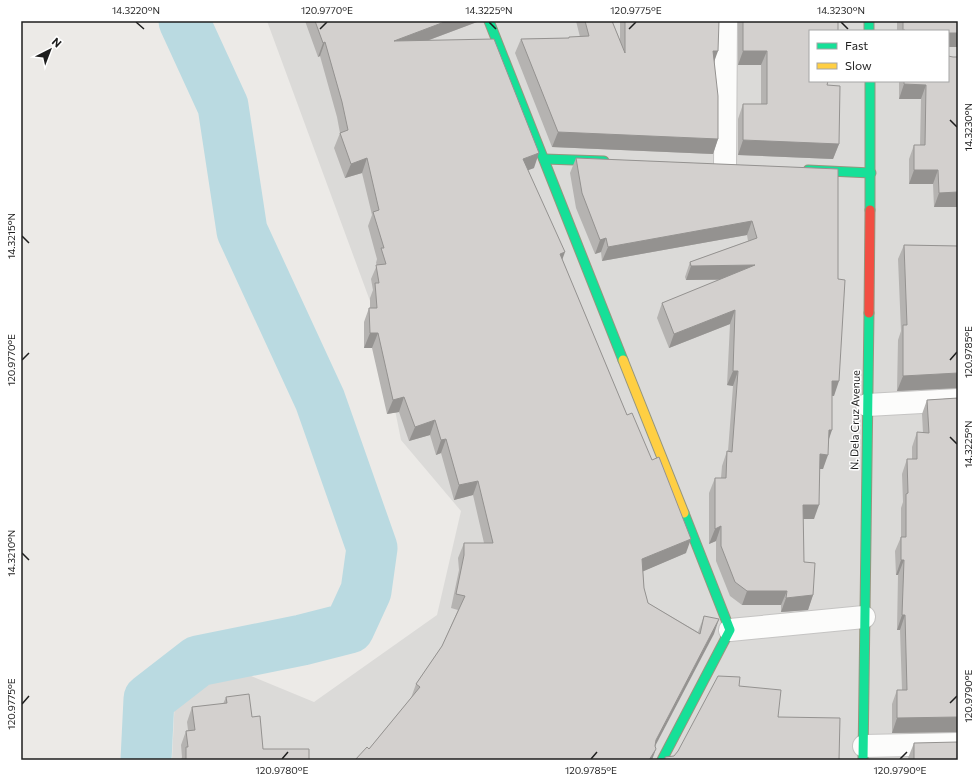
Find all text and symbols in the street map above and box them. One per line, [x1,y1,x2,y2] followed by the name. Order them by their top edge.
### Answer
[112,4,160,16] text: 14.3220°N
[301,4,353,16] text: 120.9770°E
[465,4,513,16] text: 14.3225°N
[610,4,662,16] text: 120.9775°E
[817,4,865,16] text: 14.3230°N
[30,30,70,70] north arrow
[809,30,949,82] legend
[50,35,64,50] text: N
[845,38,868,52] text: Fast
[845,58,872,72] text: Slow
[962,103,974,151] text: 14.3230°N
[5,213,17,259] text: 14.3215°N
[962,326,974,378] text: 120.9785°E
[5,334,17,386] text: 120.9770°E
[847,370,862,470] street label: N. Dela Cruz Avenue
[962,420,974,468] text: 14.3225°N
[5,530,17,576] text: 14.3210°N
[962,670,974,722] text: 120.9790°E
[5,678,17,730] text: 120.9775°E
[256,764,308,776] text: 120.9780°E
[565,764,617,776] text: 120.9785°E
[874,764,926,776] text: 120.9790°E

